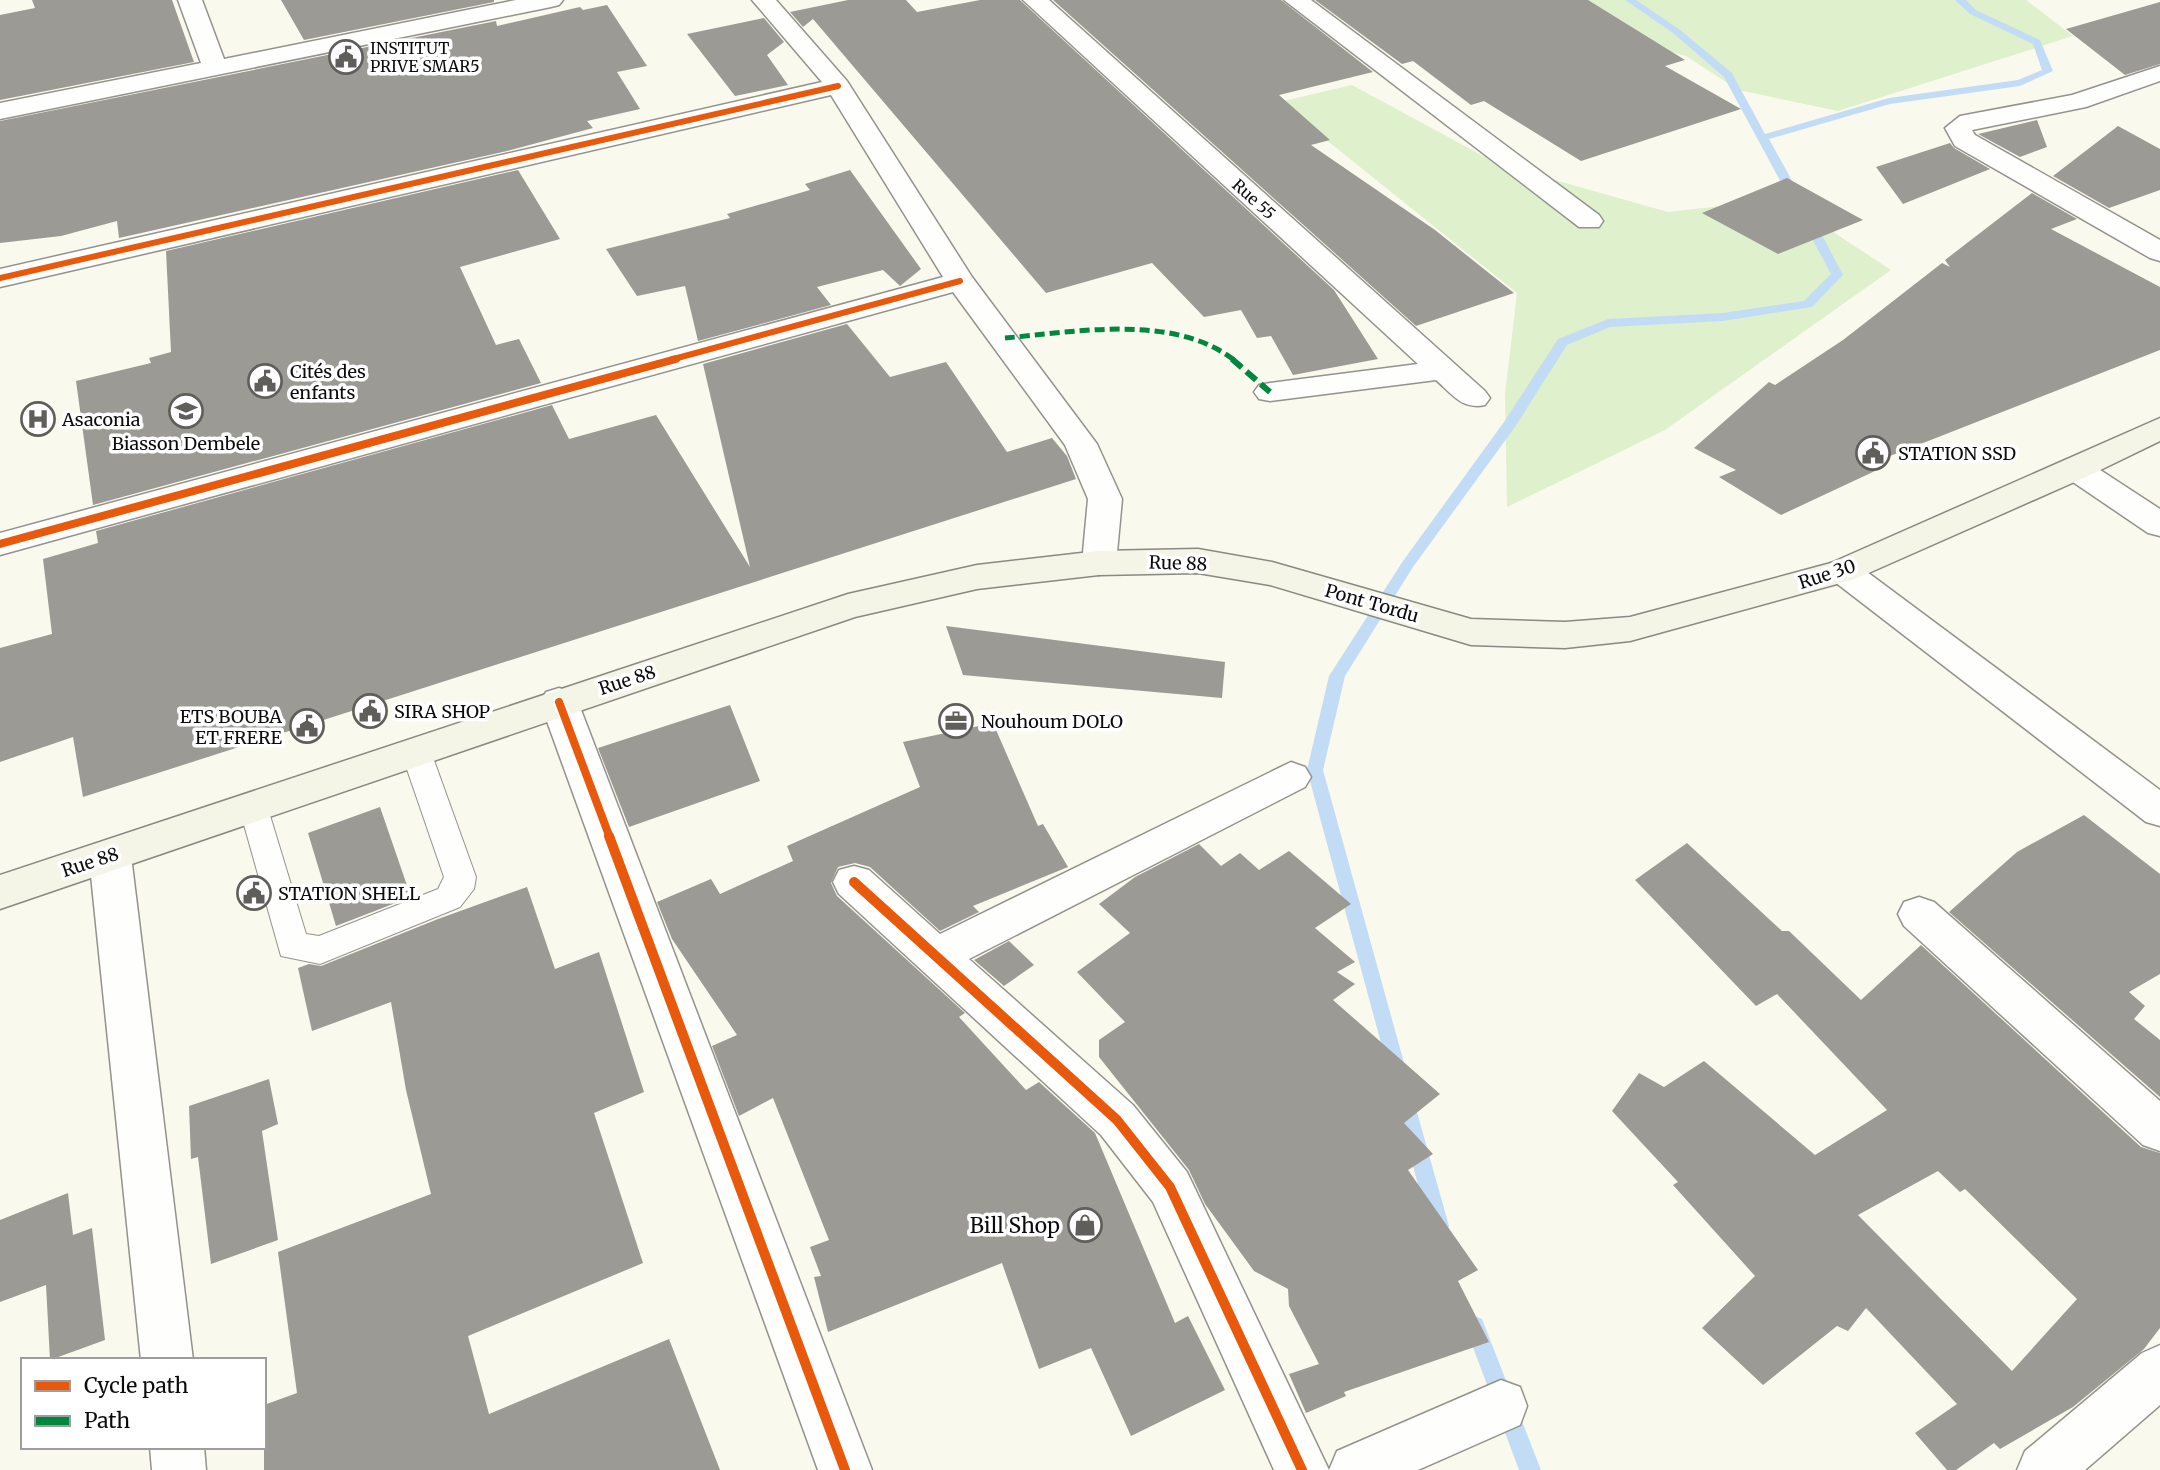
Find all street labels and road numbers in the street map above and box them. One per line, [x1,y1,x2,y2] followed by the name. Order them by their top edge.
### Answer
[1228,175,1280,223] street label: Rue 55
[1148,550,1208,576] street label: Rue 88
[1795,554,1859,594] street label: Rue 30
[1322,579,1422,627] street label: Pont Tordu
[596,660,658,700] street label: Rue 88
[59,842,121,882] street label: Rue 88

